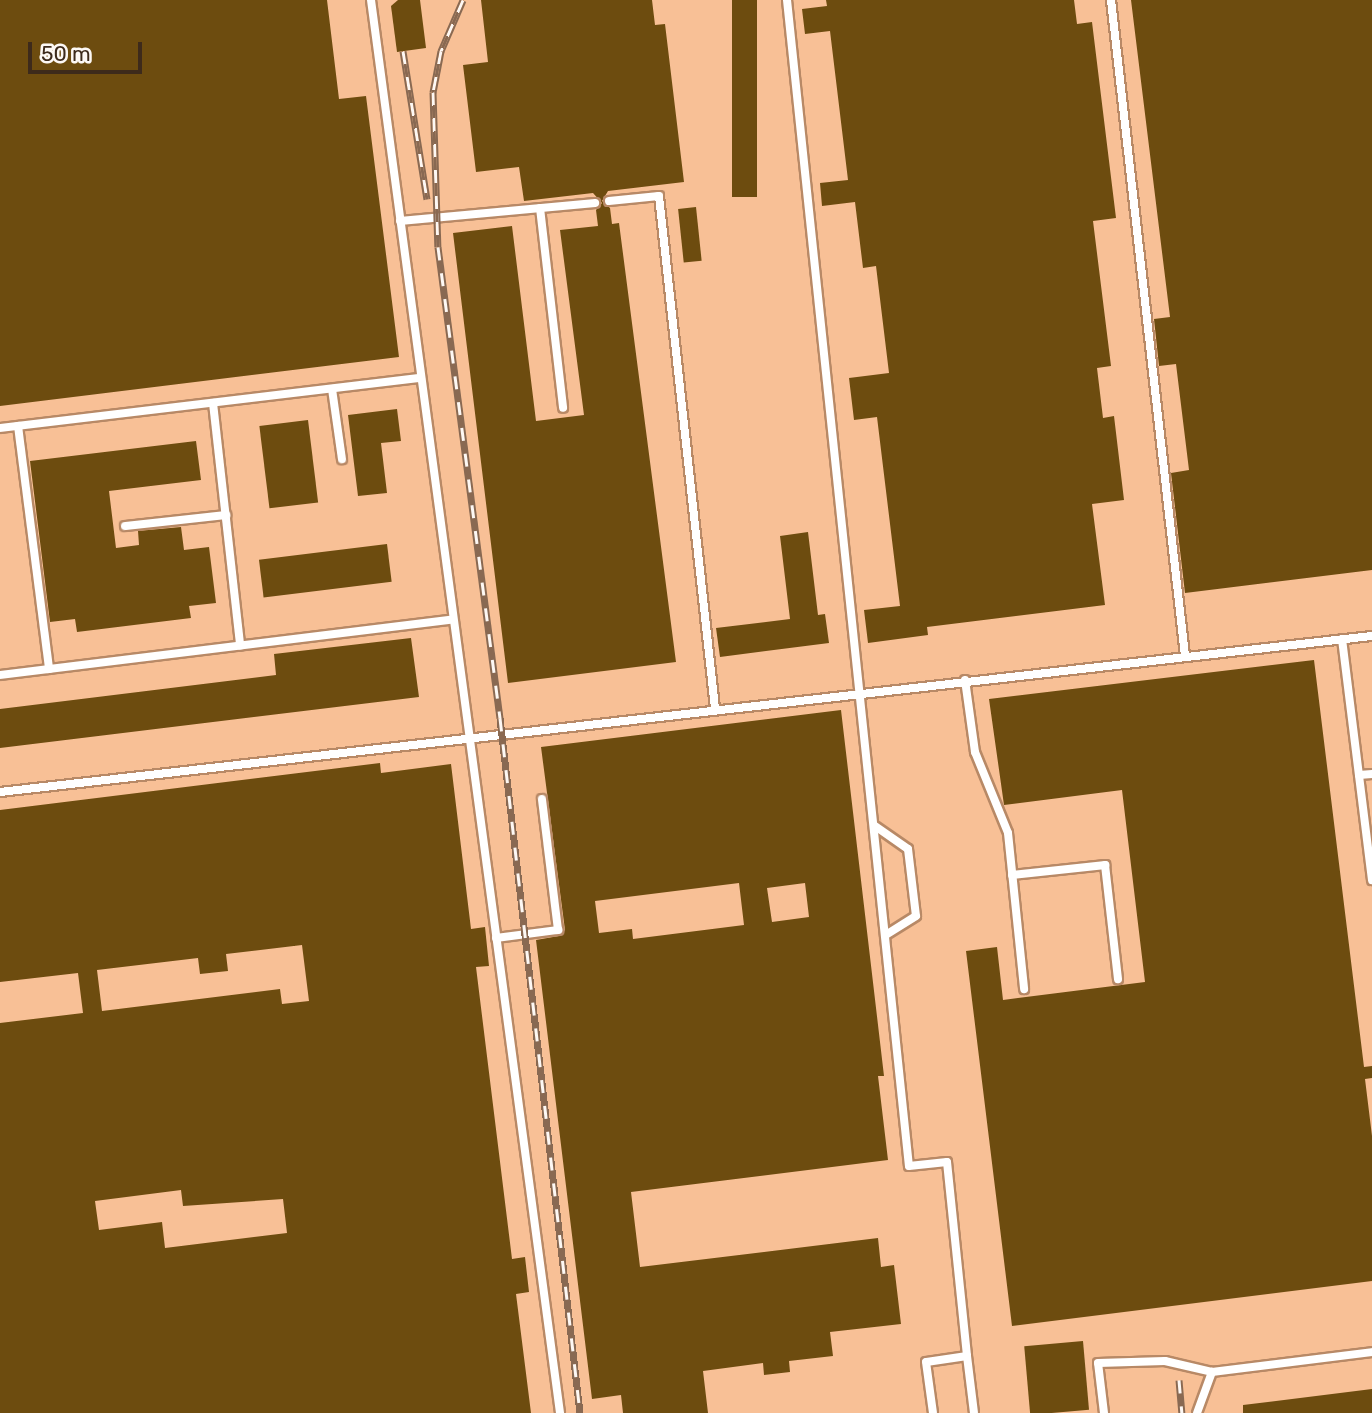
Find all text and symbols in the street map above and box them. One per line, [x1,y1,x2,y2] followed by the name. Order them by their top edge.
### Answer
[32,28,145,72] scale bar
[41,41,91,66] text: 50 m

